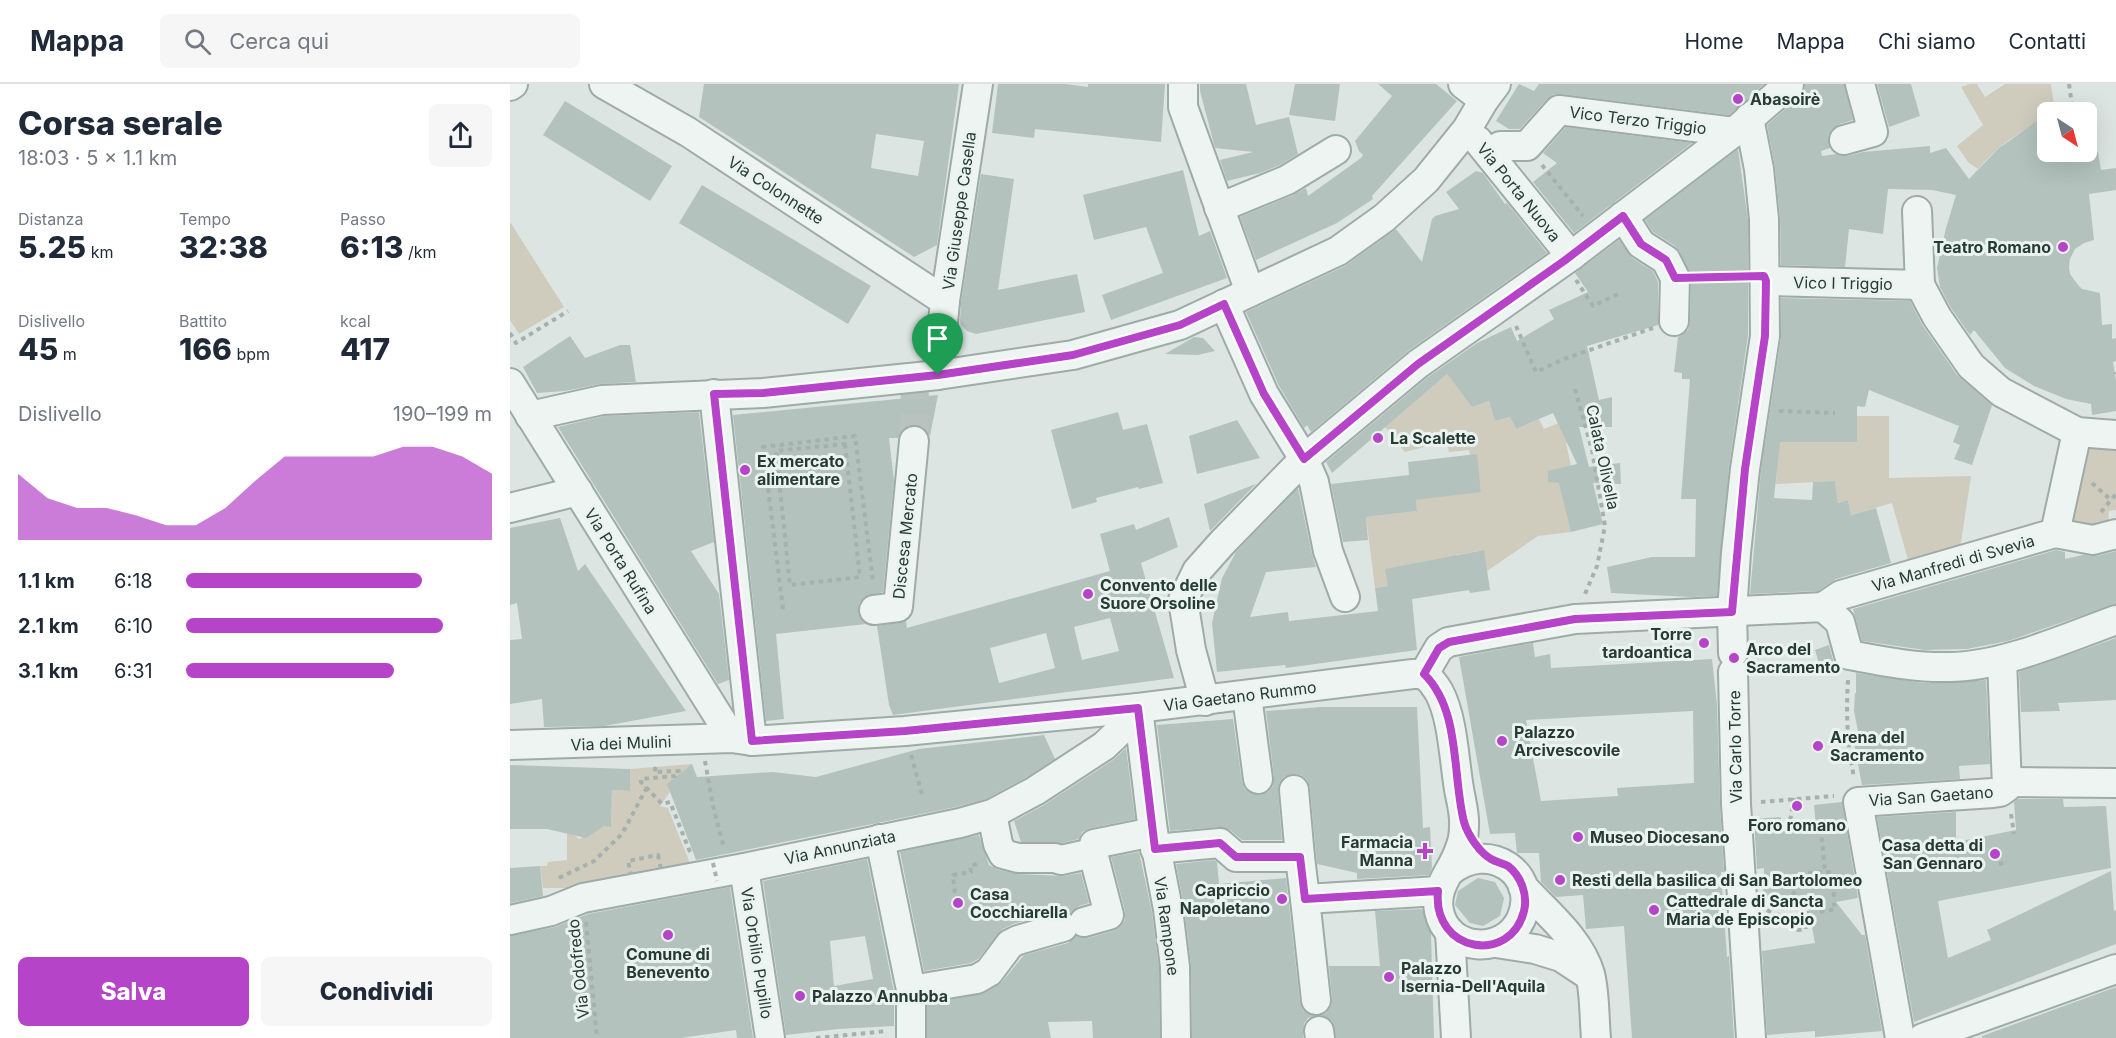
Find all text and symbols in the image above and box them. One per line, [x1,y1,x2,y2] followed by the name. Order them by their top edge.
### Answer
[160,14,580,68] search box
[30,24,124,58] text: Mappa
[181,25,214,58] icon: search
[229,28,329,54] text: Cerca qui
[1685,29,1743,54] text: Home
[1776,29,1845,54] text: Mappa
[1878,29,1976,54] text: Chi siamo
[2009,29,2086,54] text: Contatti
[1750,89,1820,109] place label: Abasoirè
[1731,92,1745,106] marker: Abasoirè
[1568,102,1708,138] street label: Vico Terzo Triggio
[2037,102,2097,162] north arrow
[2037,102,2097,162] map controls
[18,103,223,143] text: Corsa serale
[429,104,492,167] button: share
[938,130,980,292] street label: Via Giuseppe Casella
[1473,138,1565,246] street label: Via Porta Nuova
[18,146,177,170] text: 18:03 · 5 × 1.1 km
[724,151,828,229] street label: Via Colonnette
[18,209,83,229] text: Distanza
[179,209,231,229] text: Tempo
[340,209,386,229] text: Passo
[18,229,86,265] text: 5.25
[179,229,268,265] text: 32:38
[340,229,403,265] text: 6:13
[1933,237,2051,257] place label: Teatro Romano
[2056,240,2070,254] marker: Teatro Romano
[86,242,113,262] text: km
[403,242,436,262] text: /km
[1793,272,1893,294] street label: Vico I Triggio
[18,311,85,331] text: Dislivello
[179,311,227,331] text: Battito
[340,311,371,331] text: kcal
[912,313,963,375] pin
[921,322,954,355] icon: arrive
[18,331,58,367] text: 45
[179,331,232,367] text: 166
[340,331,390,367] text: 417
[58,344,77,364] text: m
[232,344,270,364] text: bpm
[18,402,102,426] text: Dislivello
[393,402,492,426] text: 190–199 m
[1582,403,1624,511] street label: Calata Olivella
[1390,428,1476,448] place label: La Scalette
[1371,431,1385,445] marker: La Scalette
[757,451,845,489] place label: Ex mercato alimentare
[738,463,752,477] marker: Ex mercato alimentare
[888,472,922,600] street label: Discesa Mercato
[580,504,662,618] street label: Via Porta Rufina
[1869,530,2037,596] street label: Via Manfredi di Svevia
[18,569,75,593] text: 1.1 km
[114,569,153,593] text: 6:18
[1100,575,1217,613] place label: Convento delle Suore Orsoline
[1081,587,1095,601] marker: Convento delle Suore Orsoline
[18,614,79,638] text: 2.1 km
[114,614,153,638] text: 6:10
[1602,624,1692,662] place label: Torre tardoantica
[1697,636,1711,650] marker: Torre tardoantica
[1746,639,1841,677] place label: Arco del Sacramento
[1727,651,1741,665] marker: Arco del Sacramento
[18,659,79,683] text: 3.1 km
[114,659,153,683] text: 6:31
[1162,677,1318,715] street label: Via Gaetano Rummo
[1724,690,1746,804] street label: Via Carlo Torre
[1514,722,1620,760] place label: Palazzo Arcivescovile
[1830,727,1925,765] place label: Arena del Sacramento
[570,731,672,755] street label: Via dei Mulini
[1495,734,1509,748] marker: Palazzo Arcivescovile
[1811,739,1825,753] marker: Arena del Sacramento
[1868,782,1994,810] street label: Via San Gaetano
[1790,799,1804,813] marker: Foro romano
[1748,815,1846,835] place label: Foro romano
[783,825,897,869] street label: Via Annunziata
[1590,827,1730,847] place label: Museo Diocesano
[1571,830,1585,844] marker: Museo Diocesano
[1341,832,1413,870] place label: Farmacia Manna
[1881,835,1983,873] place label: Casa detta di San Gennaro
[1418,844,1432,858] marker: Farmacia Manna
[1988,847,2002,861] marker: Casa detta di San Gennaro
[1572,870,1863,890] place label: Resti della basilica di San Bartolomeo
[1553,873,1567,887] marker: Resti della basilica di San Bartolomeo
[1150,875,1184,977] street label: Via Rampone
[1180,880,1270,918] place label: Capriccio Napoletano
[970,884,1068,922] place label: Casa Cocchiarella
[737,886,777,1020] street label: Via Orbilio Pupillo
[1666,891,1824,929] place label: Cattedrale di Sancta Maria de Episcopio
[1275,892,1289,906] marker: Capriccio Napoletano
[951,896,965,910] marker: Casa Cocchiarella
[1647,903,1661,917] marker: Cattedrale di Sancta Maria de Episcopio
[563,918,593,1020] street label: Via Odofredo
[661,928,675,942] marker: Comune di Benevento
[626,944,710,982] place label: Comune di Benevento
[18,957,249,1026] button: Salva
[261,957,492,1026] button: Condividi
[1401,958,1545,996] place label: Palazzo Isernia-Dell'Aquila
[1382,970,1396,984] marker: Palazzo Isernia-Dell'Aquila
[812,986,948,1006] place label: Palazzo Annubba
[793,989,807,1003] marker: Palazzo Annubba

